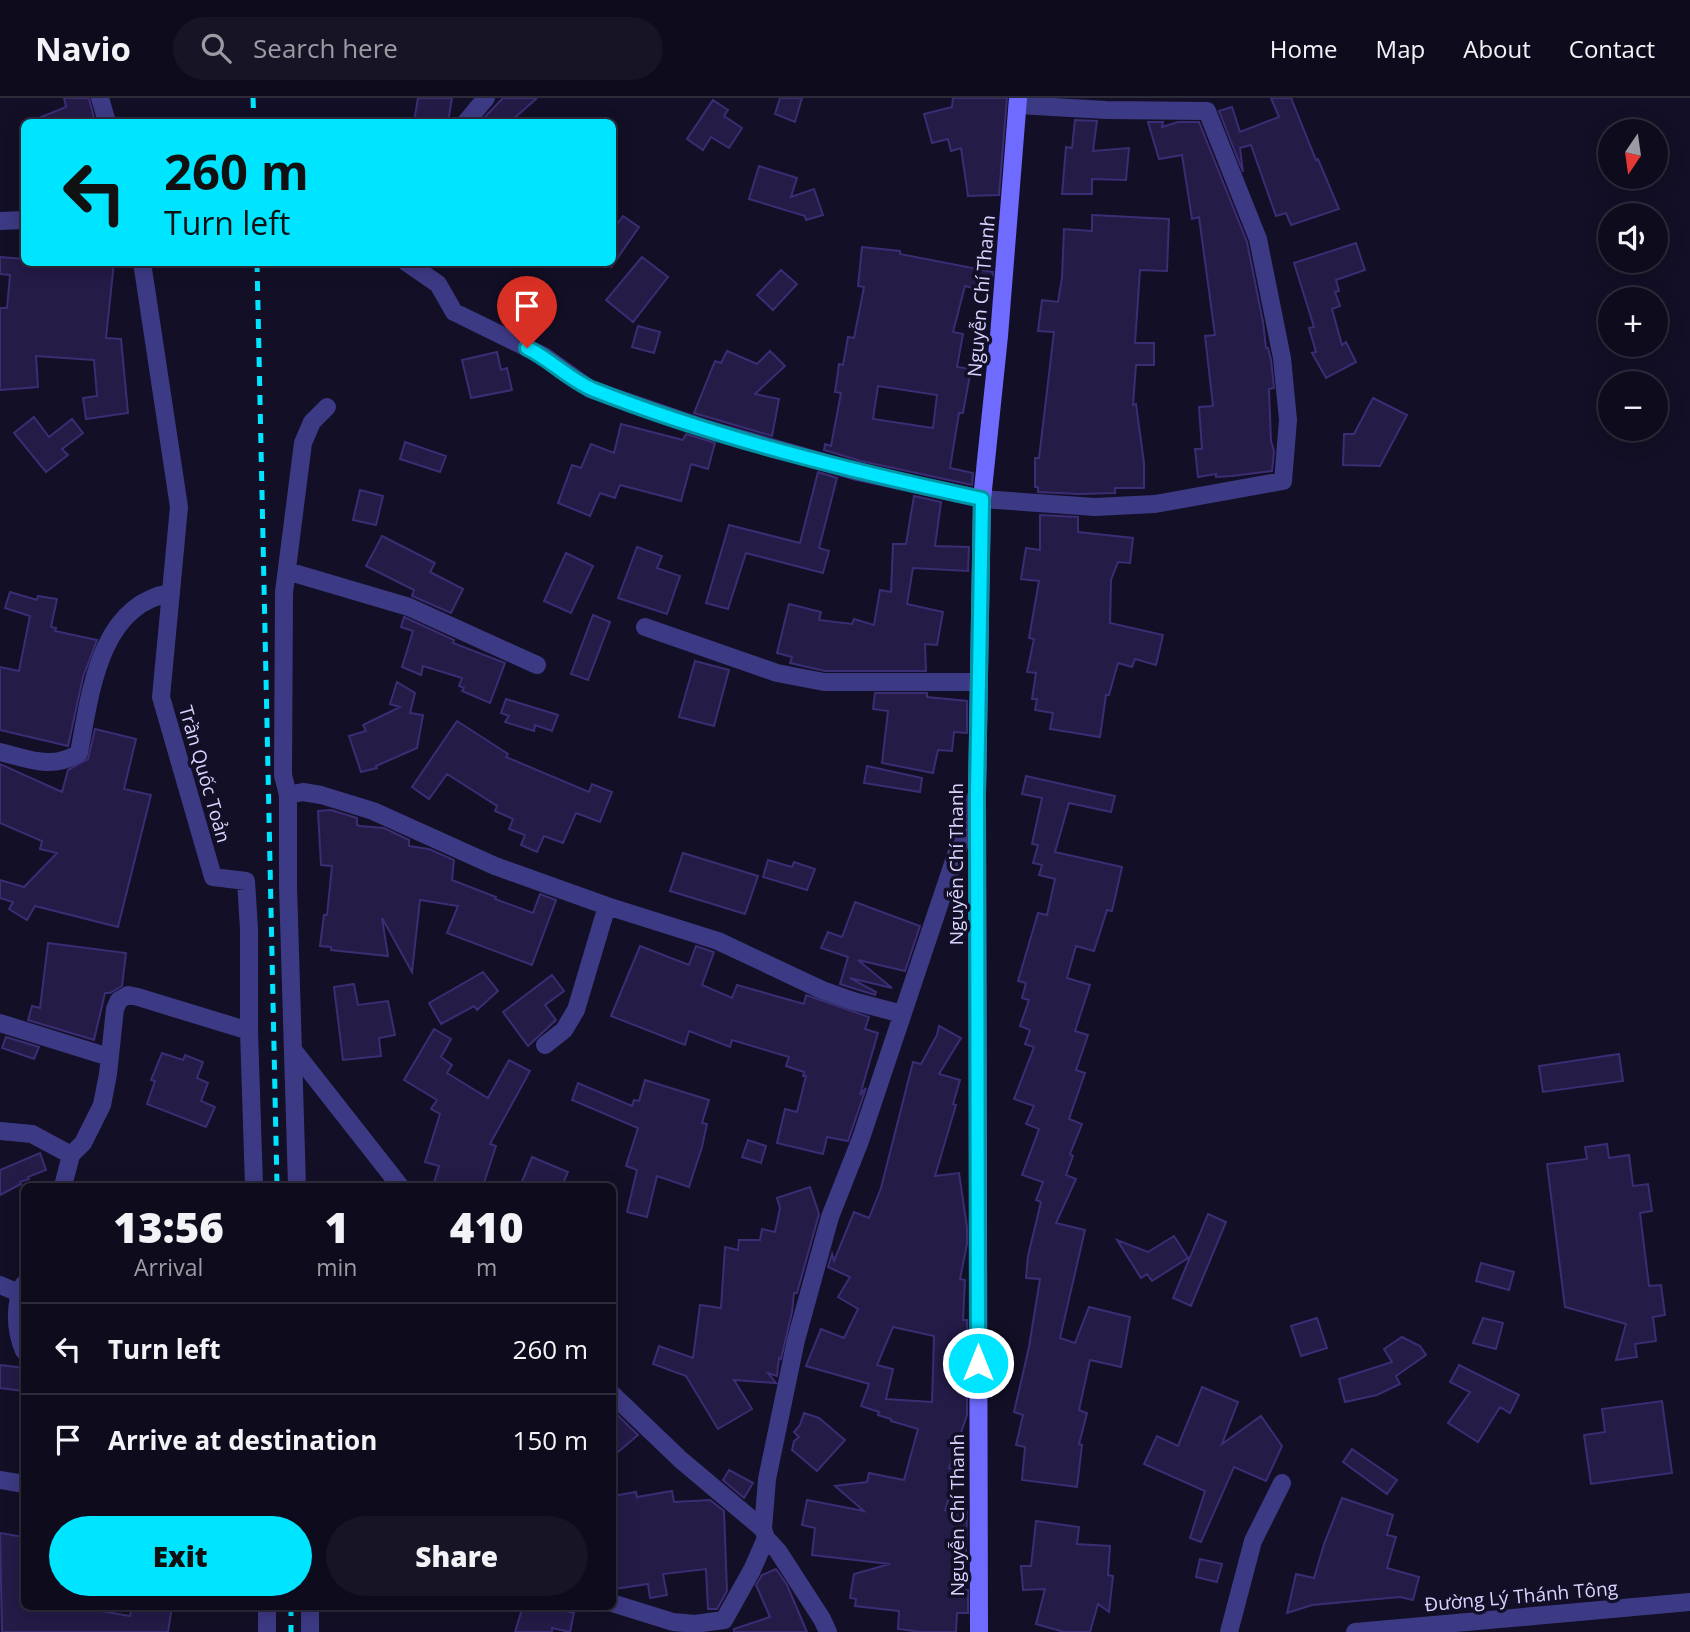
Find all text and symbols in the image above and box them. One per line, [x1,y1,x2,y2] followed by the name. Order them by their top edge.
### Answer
[173,17,663,80] search box
[35,26,131,71] text: Navio
[197,29,235,67] icon: search
[253,30,398,66] text: Search here
[1270,32,1338,65] text: Home
[1376,32,1425,65] text: Map
[1463,32,1531,65] text: About
[1569,32,1655,65] text: Contact
[1598,119,1668,189] north arrow
[1598,119,1668,441] map controls
[164,138,309,204] text: 260 m
[49,147,140,238] icon: left
[164,201,290,244] text: Turn left
[1598,203,1668,273] button: sound
[961,214,1001,378] street label: Nguyễn Chí Thanh
[497,276,557,348] pin
[508,287,546,325] icon: arrive
[1598,287,1668,357] button: +
[1598,371,1668,441] button: −
[173,702,237,846] street label: Trần Quốc Toản
[943,783,969,945] street label: Nguyễn Chí Thanh
[113,1198,224,1255] text: 13:56
[325,1198,349,1255] text: 1
[450,1198,524,1255] text: 410
[134,1251,203,1283] text: Arrival
[316,1251,357,1283] text: min
[476,1251,497,1283] text: m
[941,1326,1015,1400] position arrow
[49,1330,87,1368] icon: left
[108,1331,220,1367] text: Turn left
[513,1331,588,1367] text: 260 m
[49,1421,87,1459] icon: arrive
[108,1422,377,1458] text: Arrive at destination
[513,1422,588,1458] text: 150 m
[944,1434,970,1596] street label: Nguyễn Chí Thanh
[49,1516,312,1596] button: Exit
[326,1516,588,1596] button: Share
[1423,1575,1619,1617] street label: Đường Lý Thánh Tông

